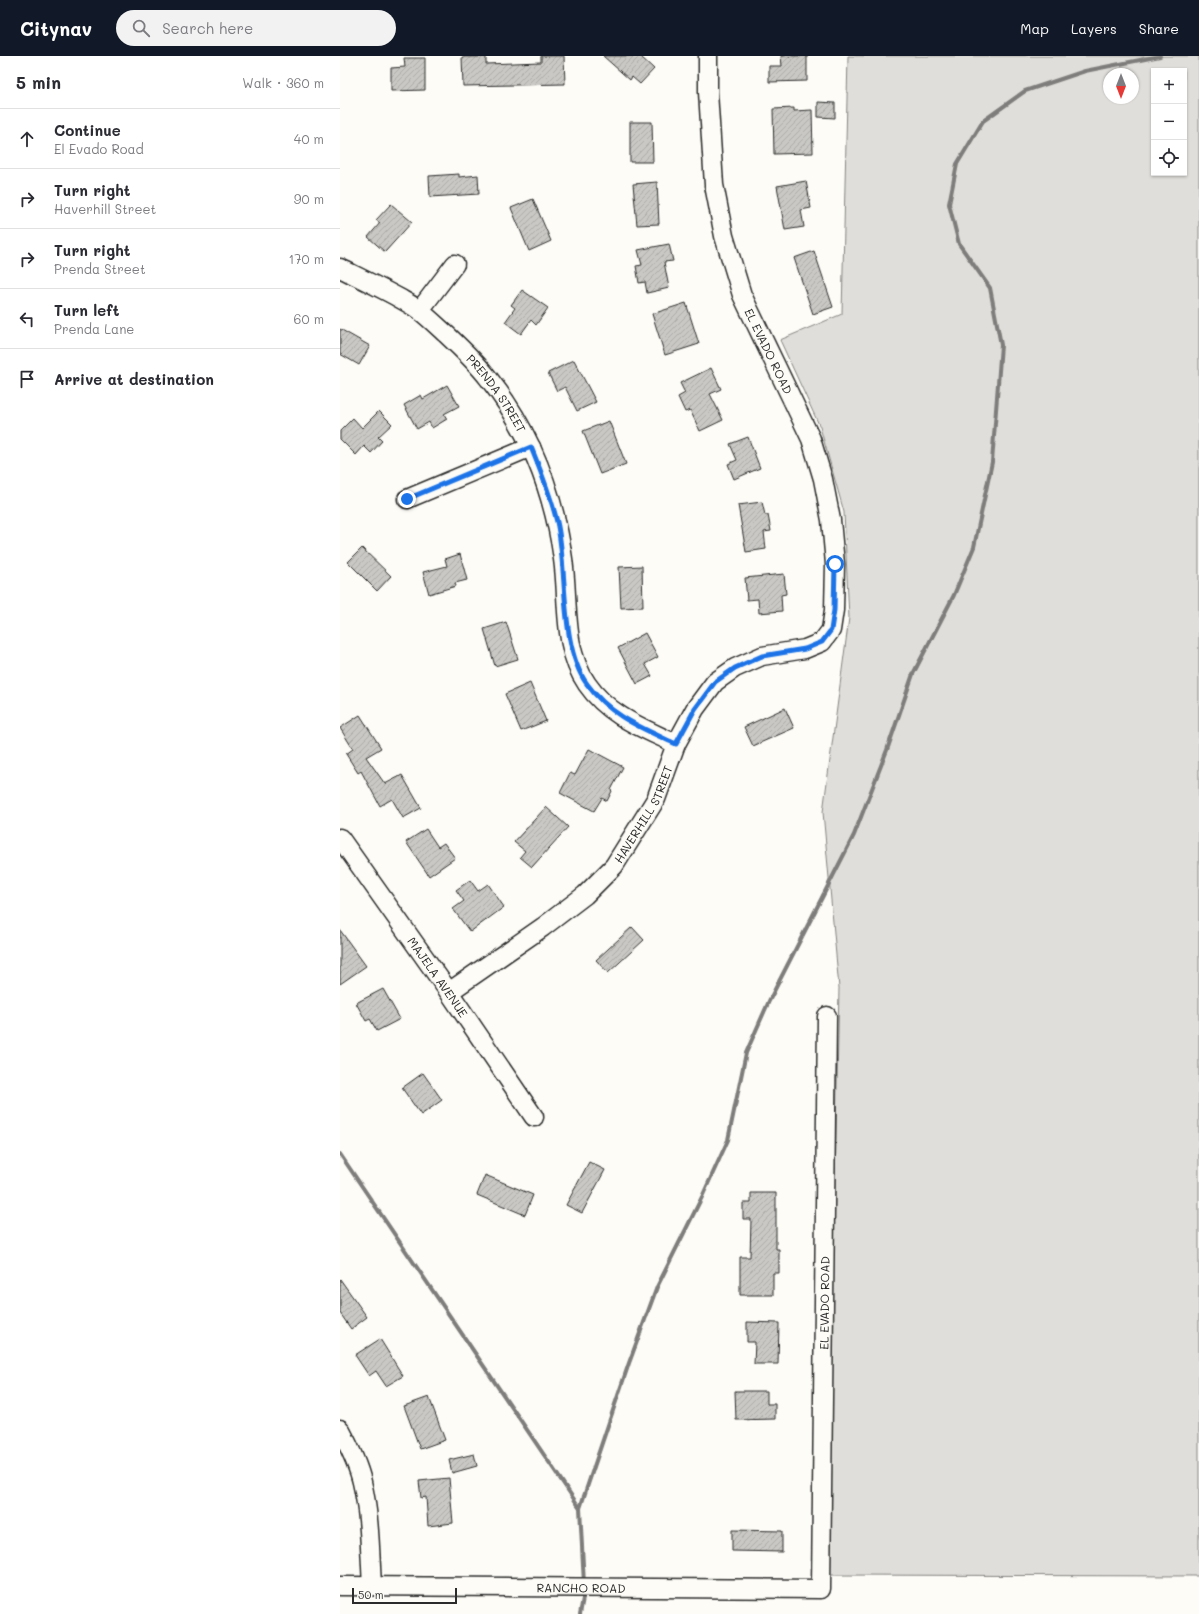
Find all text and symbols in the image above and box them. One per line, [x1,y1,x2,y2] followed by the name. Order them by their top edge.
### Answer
[116,10,396,46] search box
[20,16,92,41] text: Citynav
[130,17,152,39] icon: search
[162,18,253,38] text: Search here
[1020,19,1049,38] text: Map
[1071,19,1117,38] text: Layers
[1139,19,1179,38] text: Share
[1103,68,1139,104] north arrow
[1151,68,1187,176] map controls
[1151,68,1187,104] button: +
[16,71,61,93] text: 5 min
[242,74,324,91] text: Walk · 360 m
[1151,104,1187,140] button: −
[54,120,121,140] text: Continue
[16,128,38,150] icon: ahead
[294,130,324,147] text: 40 m
[54,140,144,157] text: El Evado Road
[1151,140,1187,176] button: locate
[54,180,131,200] text: Turn right
[16,188,38,210] icon: right
[294,190,324,207] text: 90 m
[54,200,156,217] text: Haverhill Street
[54,240,131,260] text: Turn right
[16,248,38,270] icon: right
[288,250,324,267] text: 170 m
[54,260,146,277] text: Prenda Street
[54,300,119,320] text: Turn left
[741,305,797,397] street label: EL EVADO ROAD
[16,308,38,330] icon: left
[294,310,324,327] text: 60 m
[54,320,134,337] text: Prenda Lane
[463,351,530,435] street label: PRENDA STREET
[16,368,38,390] icon: arrive
[54,369,214,389] text: Arrive at destination
[398,490,416,508] route end
[826,555,844,573] route start
[610,763,676,866] street label: HAVERHILL STREET
[404,933,472,1020] street label: MAJELA AVENUE
[816,1256,832,1350] street label: EL EVADO ROAD
[536,1579,626,1596] street label: RANCHO ROAD
[352,1586,457,1605] scale bar
[358,1587,384,1602] text: 50 m

